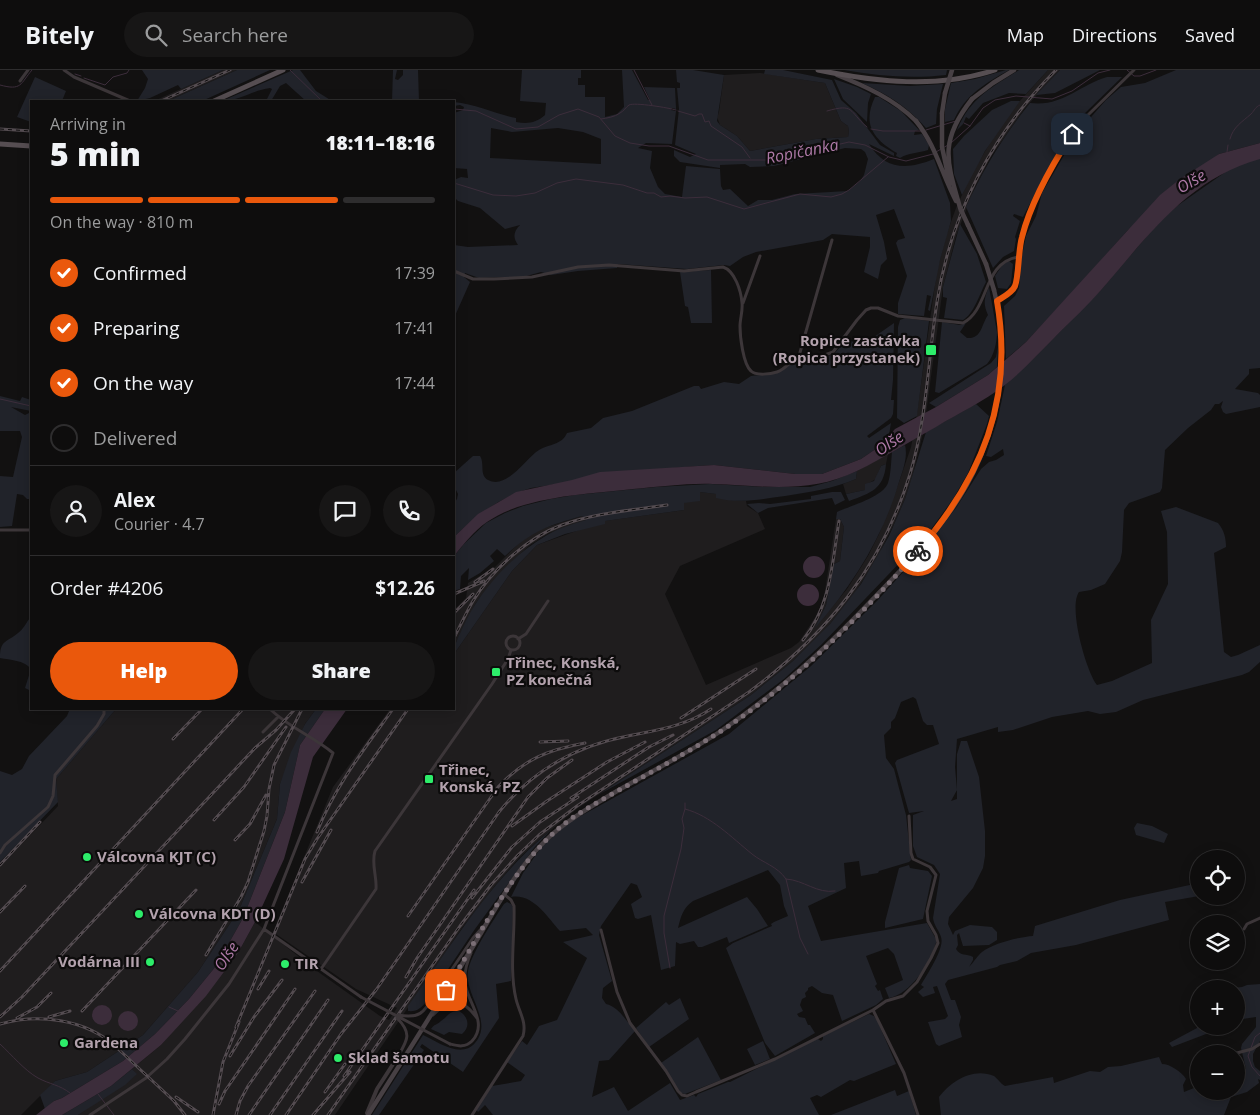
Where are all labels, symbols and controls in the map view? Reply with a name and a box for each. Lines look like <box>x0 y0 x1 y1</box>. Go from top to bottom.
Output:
search box <box>124 12 474 57</box>
text: Bitely <box>25 18 94 51</box>
icon: search <box>142 21 170 49</box>
text: Search here <box>182 22 288 48</box>
text: Map <box>1007 23 1044 47</box>
text: Directions <box>1072 23 1157 47</box>
text: Saved <box>1185 23 1235 47</box>
text: Arriving in <box>50 113 126 135</box>
pin <box>1051 113 1093 155</box>
icon: home <box>1058 120 1086 148</box>
text: 18:11–18:16 <box>325 130 435 156</box>
text: 5 min <box>50 132 141 175</box>
water label: Ropičanka <box>764 133 840 169</box>
water label: Olše <box>1172 164 1210 198</box>
text: On the way · 810 m <box>50 211 193 233</box>
icon: check <box>50 259 78 287</box>
text: Confirmed <box>93 260 187 286</box>
text: 17:39 <box>394 262 435 284</box>
icon: check <box>50 314 78 342</box>
text: Preparing <box>93 315 180 341</box>
text: 17:41 <box>394 317 435 339</box>
place label: Ropice zastávka (Ropica przystanek) <box>773 330 920 367</box>
marker: Ropice zastávka (Ropica przystanek) <box>924 343 938 357</box>
icon: check <box>50 369 78 397</box>
text: On the way <box>93 370 193 396</box>
text: 17:44 <box>394 372 435 394</box>
text: Delivered <box>93 425 177 451</box>
water label: Olše <box>870 425 908 461</box>
button: person <box>50 485 102 537</box>
button: chat <box>319 485 371 537</box>
button: phone <box>383 485 435 537</box>
text: Alex <box>114 487 155 513</box>
text: Courier · 4.7 <box>114 513 205 535</box>
courier <box>893 526 943 576</box>
icon: bike <box>904 537 932 565</box>
text: Order #4206 <box>50 575 163 601</box>
text: $12.26 <box>375 575 435 601</box>
button: Help <box>50 642 238 700</box>
button: Share <box>248 642 435 700</box>
place label: Třinec, Konská, PZ konečná <box>506 652 620 689</box>
marker: Třinec, Konská, PZ konečná <box>490 666 502 678</box>
place label: Třinec, Konská, PZ <box>439 759 521 796</box>
marker: Třinec, Konská, PZ <box>423 773 435 785</box>
place label: Válcovna KJT (C) <box>97 846 216 866</box>
map controls <box>1190 850 1245 1100</box>
button: locate <box>1190 850 1245 905</box>
marker: Válcovna KJT (C) <box>81 851 93 863</box>
place label: Válcovna KDT (D) <box>149 903 276 923</box>
marker: Válcovna KDT (D) <box>133 908 145 920</box>
button: layers <box>1190 915 1245 970</box>
water label: Olše <box>208 937 244 975</box>
place label: Vodárna III <box>58 951 140 971</box>
place label: TIR <box>295 953 319 973</box>
marker: Vodárna III <box>144 956 156 968</box>
marker: TIR <box>279 958 291 970</box>
pin <box>425 969 467 1011</box>
icon: bag <box>432 976 460 1004</box>
button: + <box>1190 980 1245 1035</box>
place label: Gardena <box>74 1032 138 1052</box>
marker: Gardena <box>58 1037 70 1049</box>
button: − <box>1190 1045 1245 1100</box>
place label: Sklad šamotu <box>348 1047 450 1067</box>
marker: Sklad šamotu <box>332 1052 344 1064</box>

